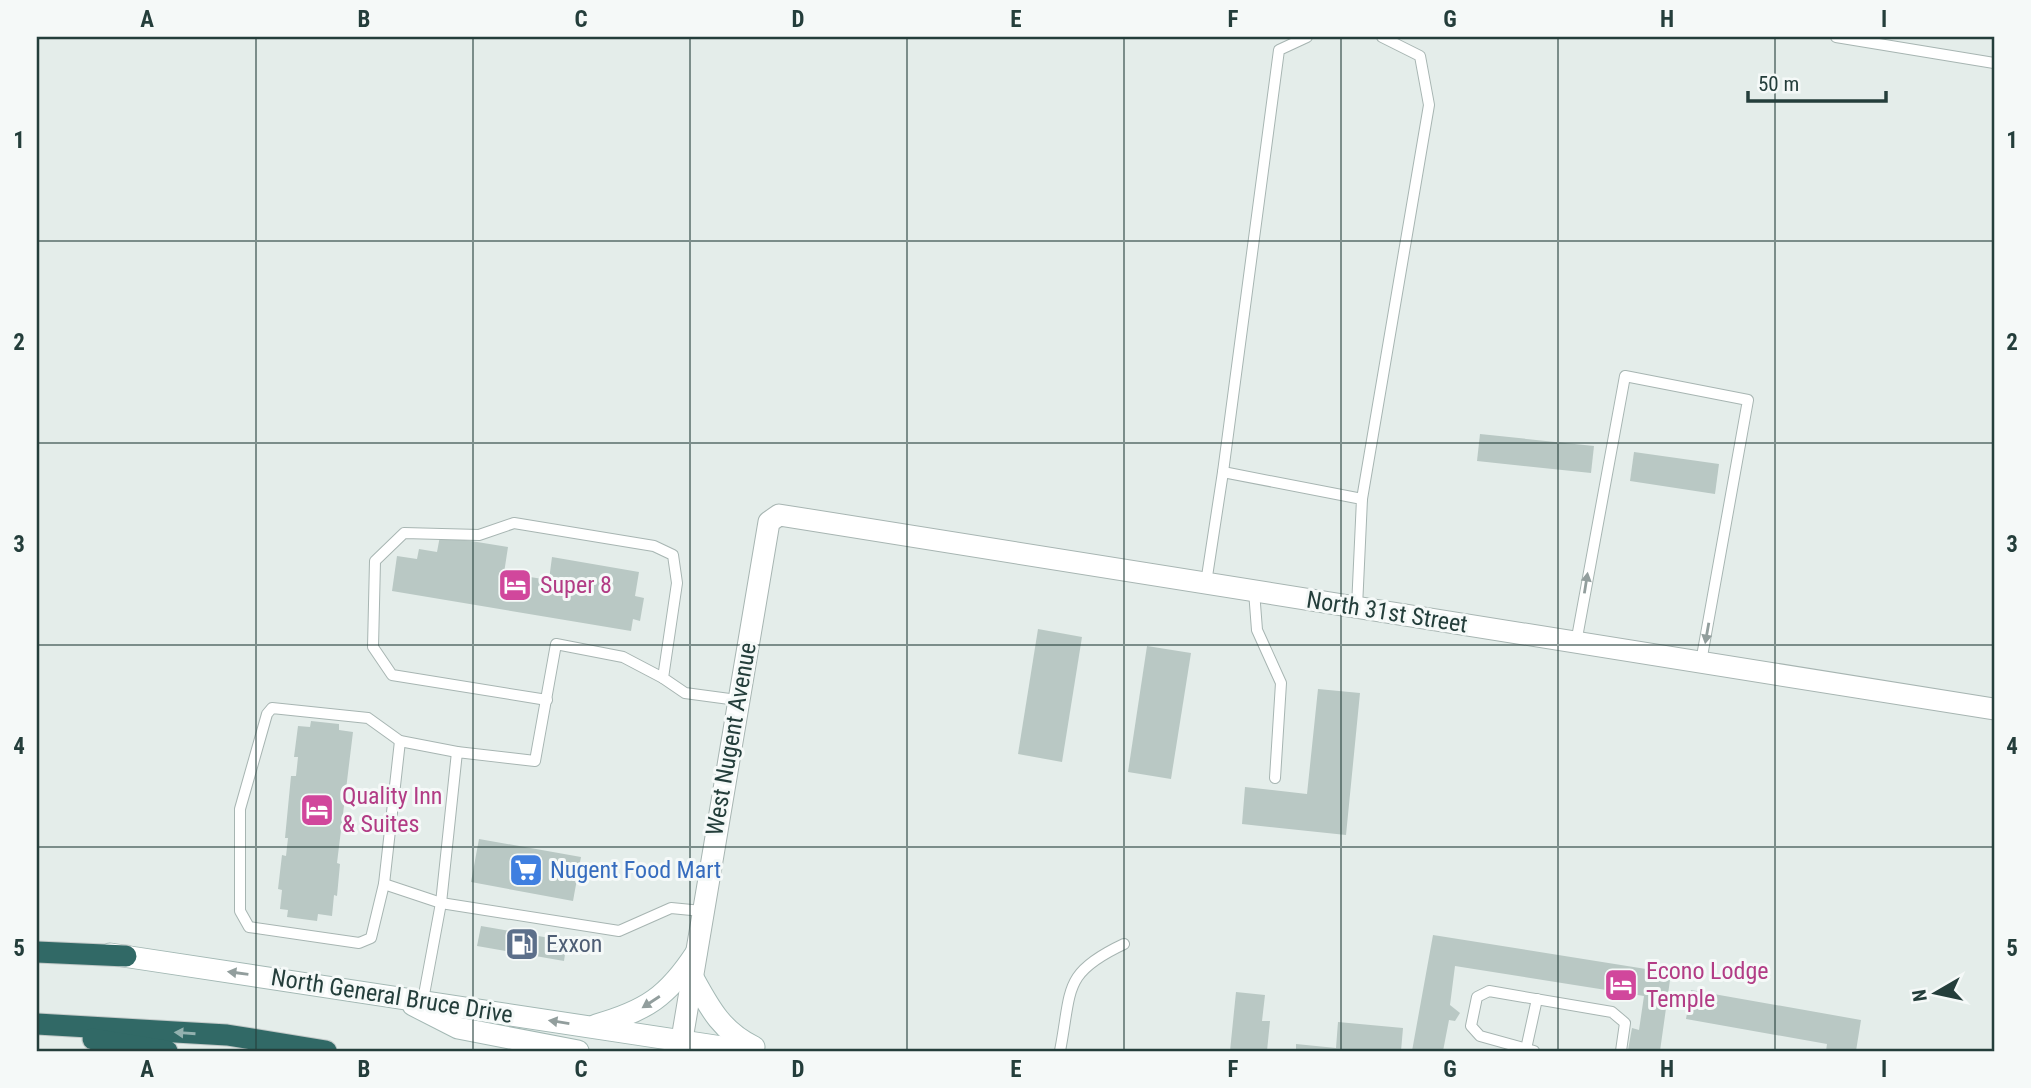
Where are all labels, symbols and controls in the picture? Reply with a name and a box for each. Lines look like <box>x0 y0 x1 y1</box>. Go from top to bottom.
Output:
text: A <box>140 6 154 33</box>
text: B <box>358 6 370 33</box>
text: C <box>574 6 588 33</box>
text: D <box>792 6 805 33</box>
text: E <box>1010 6 1022 33</box>
text: F <box>1228 6 1239 33</box>
text: G <box>1443 6 1457 33</box>
text: H <box>1660 6 1674 33</box>
text: I <box>1881 6 1887 33</box>
scale bar <box>1748 60 1886 104</box>
text: 50 m <box>1758 72 1799 96</box>
text: 1 <box>13 127 25 154</box>
text: 1 <box>2006 127 2018 154</box>
text: 2 <box>13 329 25 356</box>
text: 2 <box>2006 329 2018 356</box>
text: 3 <box>13 531 25 558</box>
text: 3 <box>2006 531 2018 558</box>
hotel icon: Super 8 <box>496 566 534 604</box>
place label: Super 8 <box>540 571 612 599</box>
one-way arrow <box>1581 571 1592 593</box>
street label: North 31st Street <box>1305 585 1469 639</box>
one-way arrow <box>1701 622 1712 644</box>
street label: West Nugent Avenue <box>700 640 762 838</box>
text: 4 <box>13 733 25 760</box>
text: 4 <box>2006 733 2018 760</box>
place label: Quality Inn & Suites <box>342 782 442 838</box>
hotel icon: Quality Inn & Suites <box>298 791 336 829</box>
supermarket icon: Nugent Food Mart <box>507 851 545 889</box>
place label: Nugent Food Mart <box>550 856 721 884</box>
fuel station icon: Exxon <box>503 925 541 963</box>
place label: Exxon <box>546 930 602 958</box>
text: 5 <box>13 935 25 962</box>
text: 5 <box>2006 935 2018 962</box>
place label: Econo Lodge Temple <box>1646 957 1768 1013</box>
north arrow <box>1902 958 1972 1028</box>
street label: North General Bruce Drive <box>269 963 515 1029</box>
hotel icon: Econo Lodge Temple <box>1602 966 1640 1004</box>
one-way arrow <box>227 967 249 978</box>
text: N <box>1907 988 1932 1003</box>
one-way arrow <box>641 996 661 1009</box>
one-way arrow <box>548 1016 570 1027</box>
one-way arrow <box>174 1027 196 1038</box>
text: A <box>140 1056 154 1083</box>
text: B <box>358 1056 370 1083</box>
text: C <box>574 1056 588 1083</box>
text: D <box>792 1056 805 1083</box>
text: E <box>1010 1056 1022 1083</box>
text: F <box>1228 1056 1239 1083</box>
text: G <box>1443 1056 1457 1083</box>
text: H <box>1660 1056 1674 1083</box>
text: I <box>1881 1056 1887 1083</box>

